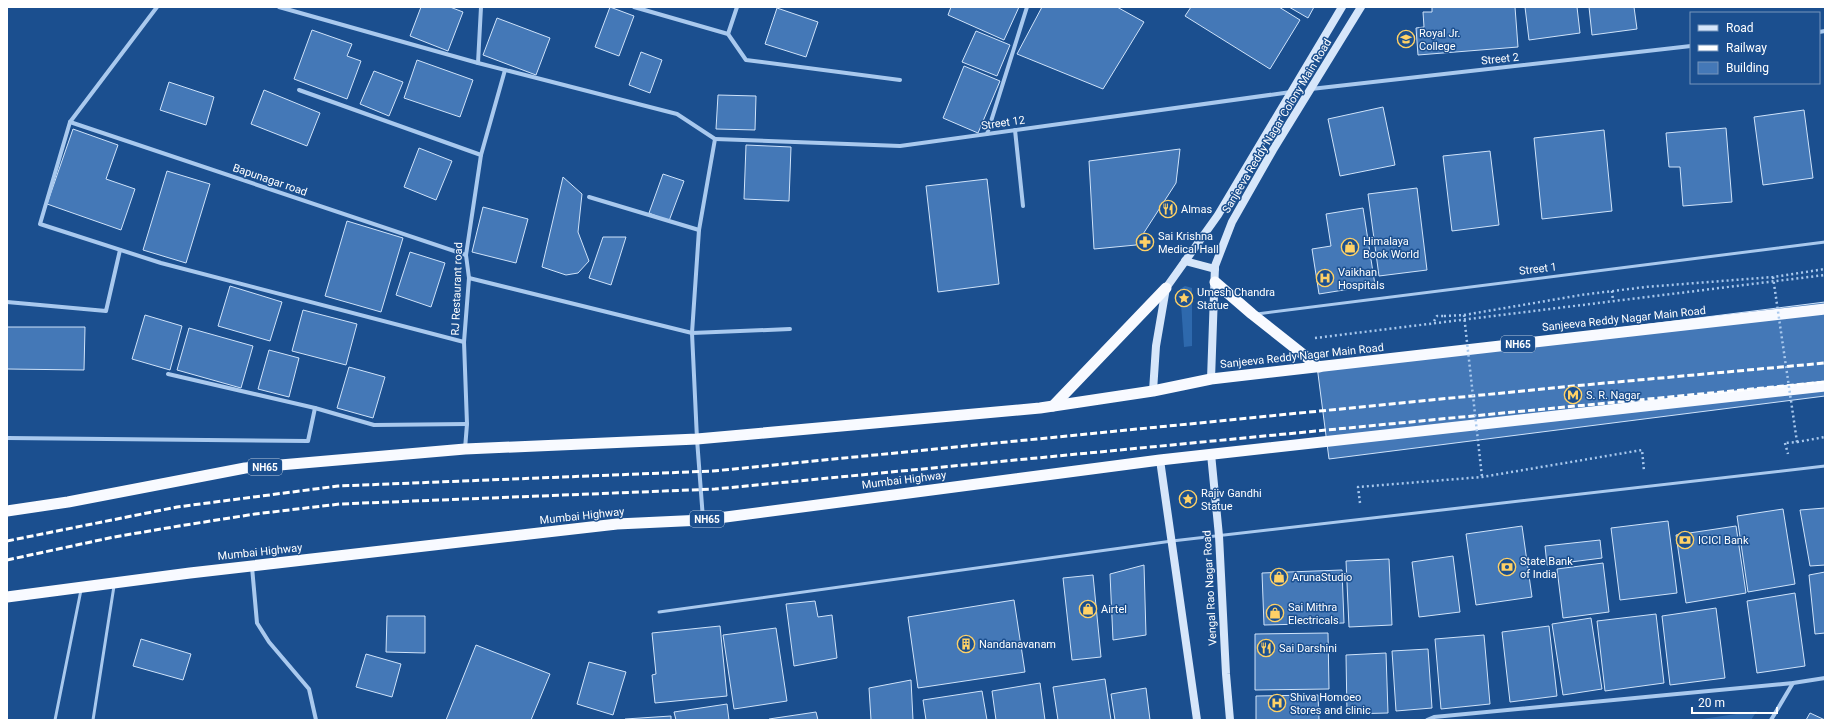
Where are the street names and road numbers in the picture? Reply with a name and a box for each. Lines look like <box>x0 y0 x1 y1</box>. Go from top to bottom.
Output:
street label: Sanjeeva Reddy Nagar Colony Main Road <box>1220 37 1334 215</box>
street label: Street 2 <box>1480 51 1520 67</box>
street label: Street 12 <box>980 113 1026 133</box>
street label: Bapunagar road <box>231 161 309 199</box>
street label: RJ Restaurant road <box>449 242 465 336</box>
street label: Street 1 <box>1518 260 1558 278</box>
street label: Sanjeeva Reddy Nagar Main Road <box>1542 304 1706 334</box>
road number: NH65 <box>1501 336 1535 352</box>
street label: Sanjeeva Reddy Nagar Main Road <box>1220 341 1384 371</box>
road number: NH65 <box>248 459 282 475</box>
street label: Mumbai Highway <box>861 468 948 492</box>
street label: Mumbai Highway <box>539 505 626 527</box>
road number: NH65 <box>690 511 724 527</box>
street label: Vengal Rao Nagar Road <box>1200 530 1220 646</box>
street label: Mumbai Highway <box>217 541 304 563</box>

